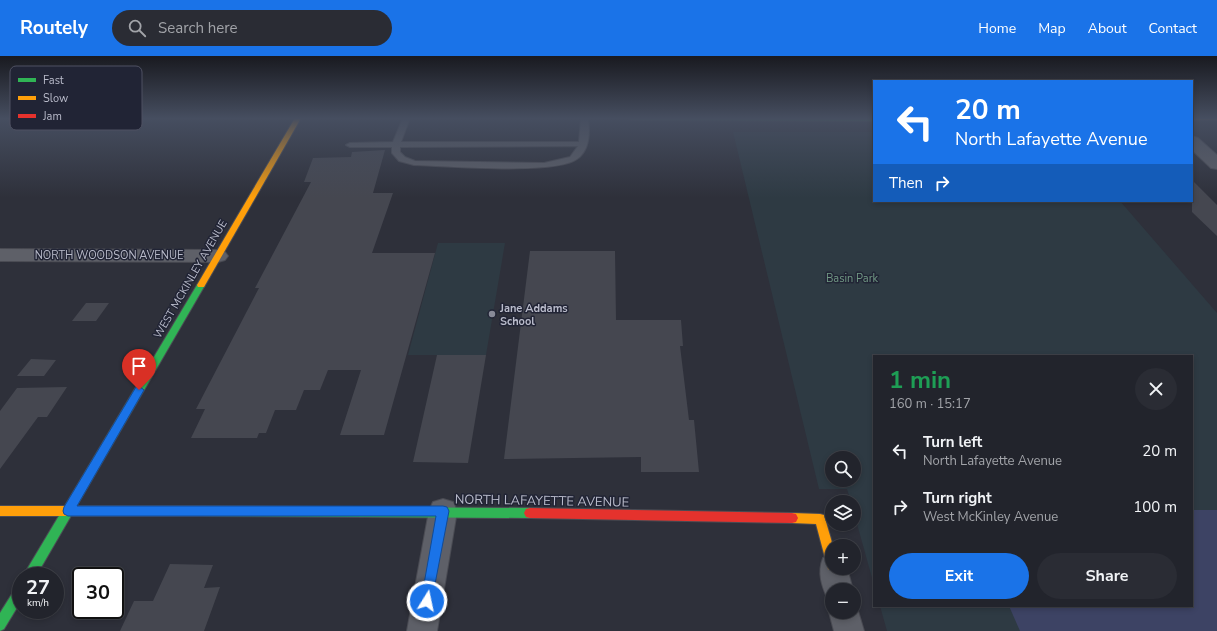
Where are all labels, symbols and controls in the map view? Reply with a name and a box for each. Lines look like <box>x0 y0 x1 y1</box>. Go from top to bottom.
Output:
search box <box>112 10 392 46</box>
text: Routely <box>20 15 88 41</box>
icon: search <box>126 17 148 39</box>
text: Search here <box>158 18 238 38</box>
text: Home <box>978 19 1016 38</box>
text: Map <box>1038 19 1066 38</box>
text: About <box>1088 19 1127 38</box>
text: Contact <box>1149 19 1197 38</box>
legend <box>10 66 142 130</box>
text: Fast <box>43 73 64 88</box>
text: Slow <box>43 91 68 106</box>
text: 20 m <box>955 91 1021 129</box>
icon: left <box>889 96 941 148</box>
text: Jam <box>42 109 62 124</box>
text: North Lafayette Avenue <box>955 127 1148 151</box>
icon: right <box>931 172 953 194</box>
text: Then <box>889 173 923 193</box>
street label: WEST MCKINLEY AVENUE <box>150 217 231 341</box>
street label: NORTH WOODSON AVENUE <box>35 248 183 263</box>
park label: Basin Park <box>826 271 879 286</box>
place label: Jane Addams School <box>499 301 568 329</box>
marker: Jane Addams School <box>487 309 497 319</box>
pin <box>122 349 156 390</box>
icon: arrive <box>128 355 150 377</box>
text: 1 min <box>889 364 951 396</box>
button: close <box>1135 368 1177 410</box>
text: 160 m · 15:17 <box>889 395 971 413</box>
text: Turn left <box>923 432 982 452</box>
icon: left <box>889 440 911 462</box>
text: 20 m <box>1142 441 1177 461</box>
map controls <box>825 451 861 619</box>
button: search <box>825 451 861 487</box>
text: North Lafayette Avenue <box>923 452 1062 470</box>
text: Turn right <box>923 488 992 508</box>
street label: NORTH LAFAYETTE AVENUE <box>455 490 629 512</box>
button: layers <box>825 495 861 531</box>
icon: right <box>889 496 911 518</box>
text: 100 m <box>1133 497 1177 517</box>
text: West McKinley Avenue <box>923 508 1058 526</box>
button: + <box>825 539 861 575</box>
button: Exit <box>889 553 1029 599</box>
button: Share <box>1037 553 1177 599</box>
speed limit sign: 30 <box>72 567 124 619</box>
text: 27 <box>26 574 50 601</box>
position arrow <box>406 580 448 622</box>
button: − <box>825 583 861 619</box>
text: km/h <box>27 596 49 610</box>

